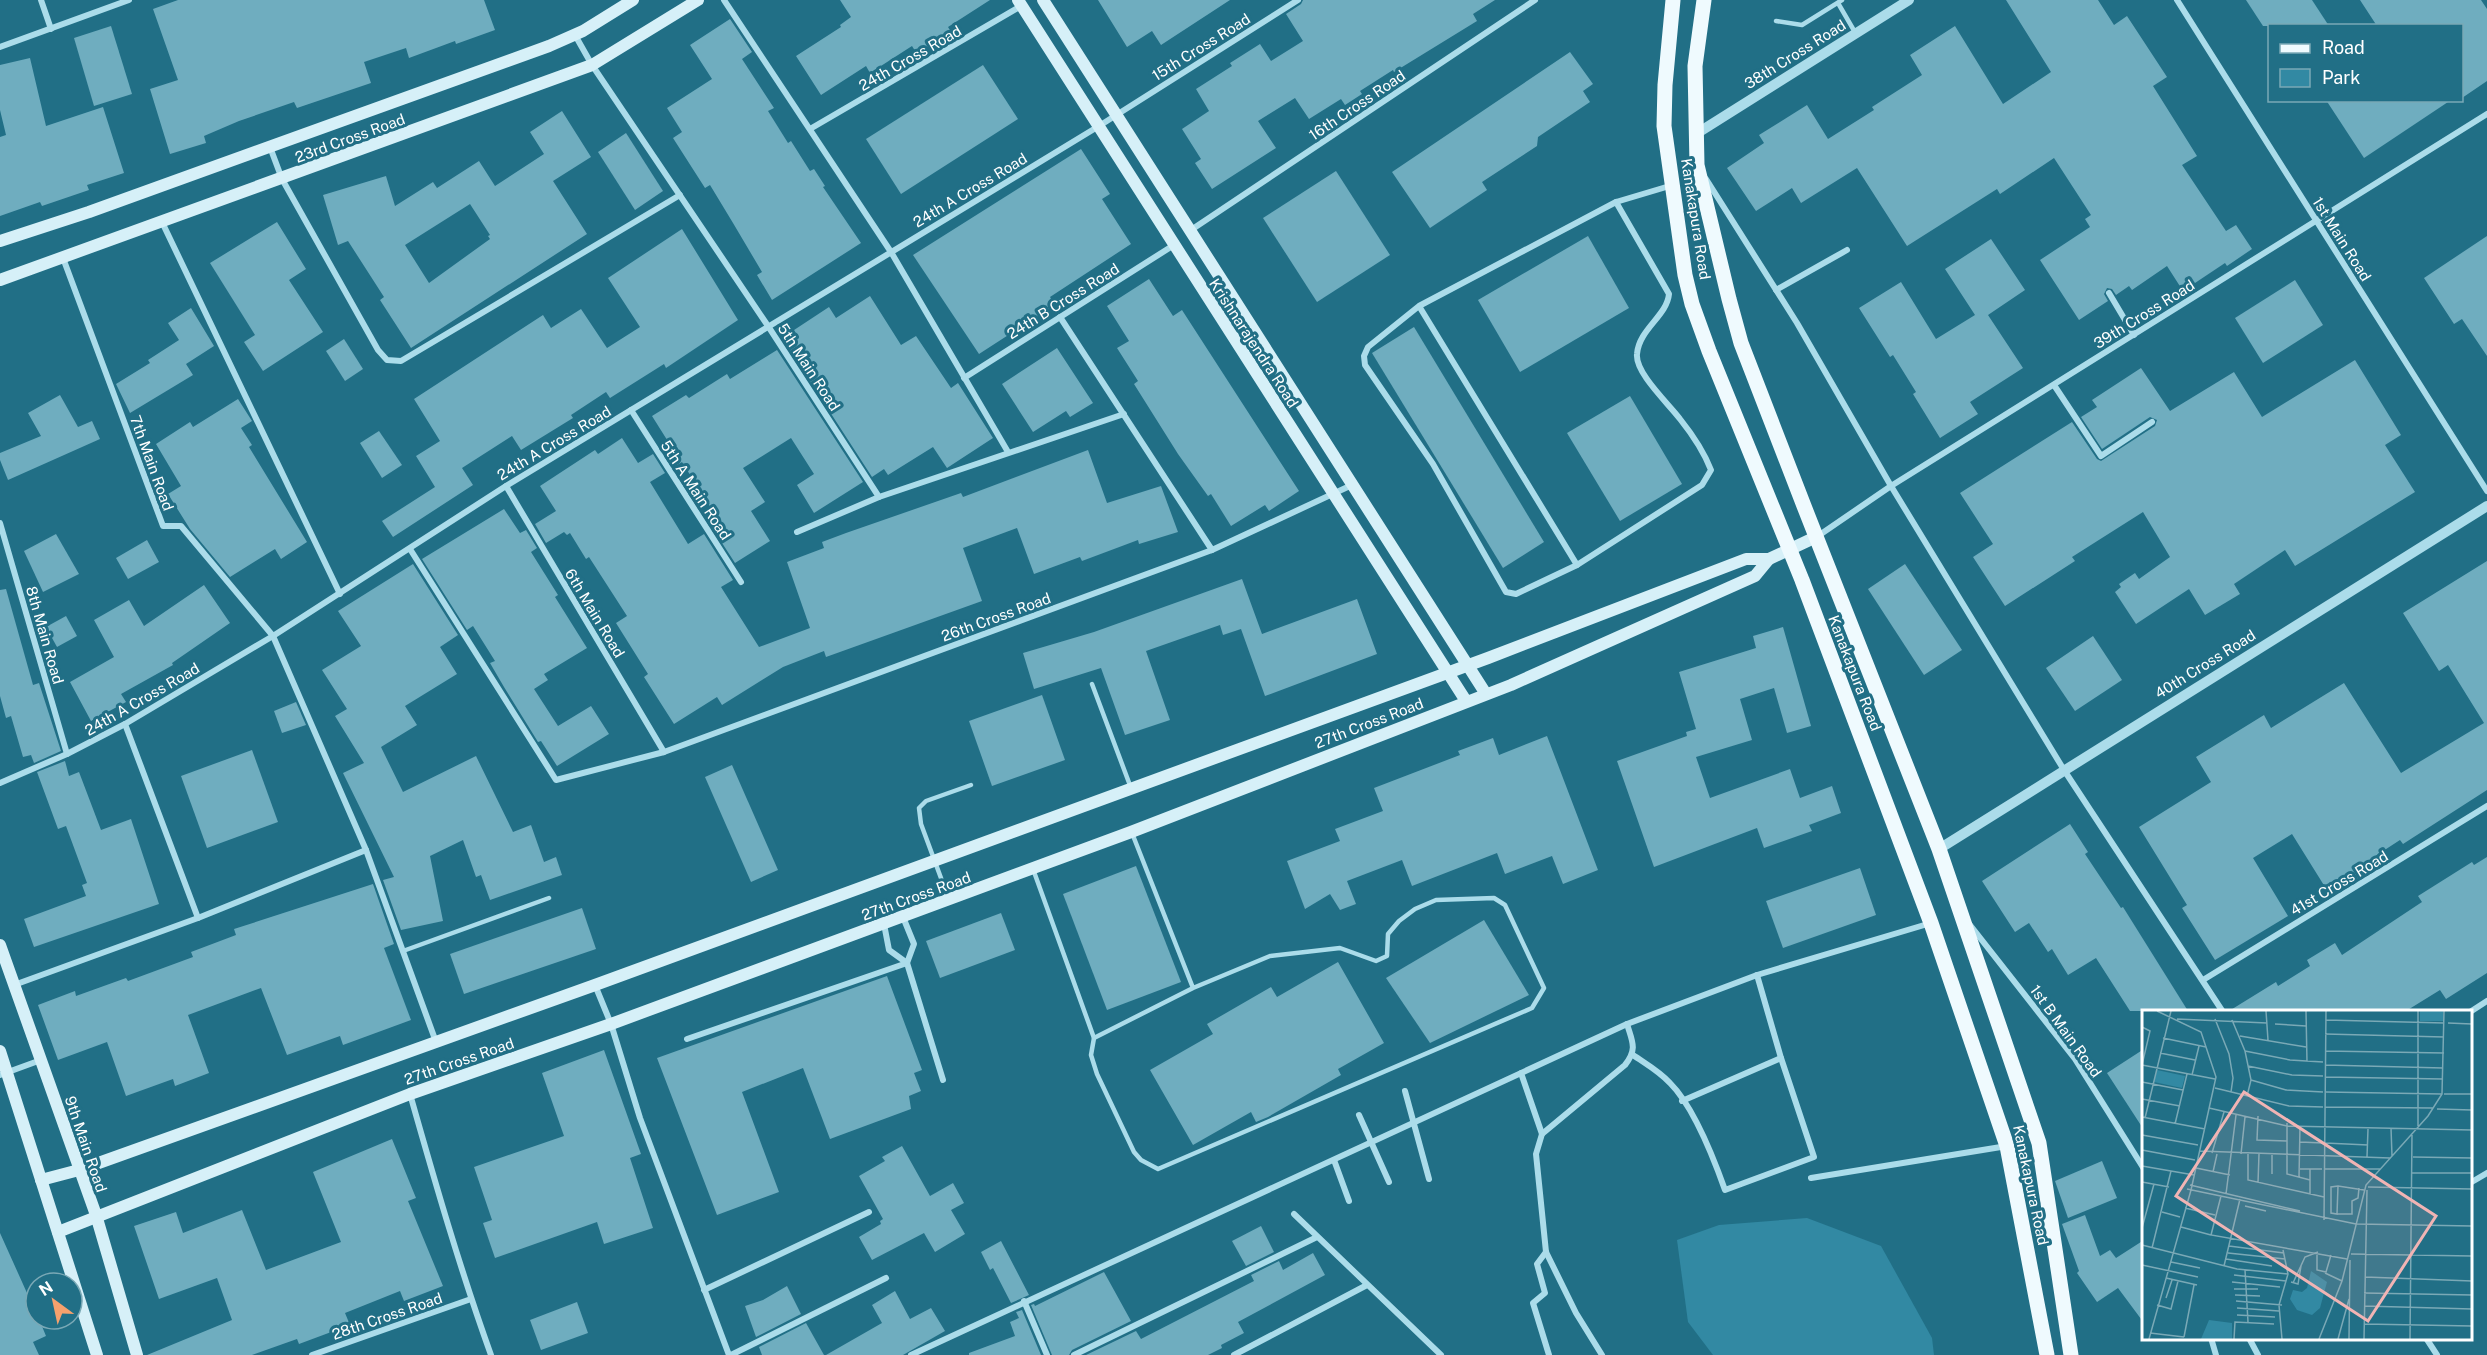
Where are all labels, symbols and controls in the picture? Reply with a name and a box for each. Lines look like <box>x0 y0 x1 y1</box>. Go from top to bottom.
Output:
street label: 15th Cross Road <box>1149 10 1253 84</box>
street label: 38th Cross Road <box>1741 16 1849 92</box>
street label: 24th Cross Road <box>856 22 964 94</box>
legend <box>2268 24 2463 102</box>
text: Road <box>2322 37 2365 58</box>
street label: 16th Cross Road <box>1306 67 1408 143</box>
text: Park <box>2322 67 2360 88</box>
street label: 23rd Cross Road <box>293 110 407 166</box>
street label: 24th A Cross Road <box>910 149 1030 231</box>
street label: Kanakapura Road <box>1678 157 1714 281</box>
street label: 1st Main Road <box>2309 194 2375 284</box>
street label: 24th B Cross Road <box>1004 260 1122 342</box>
street label: Krishnarajendra Road <box>1206 275 1302 411</box>
street label: 39th Cross Road <box>2090 276 2198 352</box>
street label: 5th Main Road <box>774 320 844 414</box>
street label: 24th A Cross Road <box>494 402 614 484</box>
street label: 7th Main Road <box>127 413 177 513</box>
street label: 5th A Main Road <box>657 437 735 543</box>
street label: 6th Main Road <box>562 565 628 661</box>
street label: 8th Main Road <box>23 584 67 686</box>
street label: 26th Cross Road <box>939 589 1053 645</box>
street label: Kanakapura Road <box>1825 613 1885 733</box>
street label: 40th Cross Road <box>2152 626 2258 702</box>
street label: 24th A Cross Road <box>82 659 202 739</box>
street label: 27th Cross Road <box>1312 694 1426 752</box>
street label: 41st Cross Road <box>2287 847 2391 919</box>
street label: 27th Cross Road <box>859 868 973 924</box>
street label: 1st B Main Road <box>2027 982 2105 1080</box>
inset map <box>2142 1010 2472 1340</box>
street label: 27th Cross Road <box>402 1034 516 1088</box>
street label: 9th Main Road <box>62 1094 110 1194</box>
street label: Kanakapura Road <box>2010 1123 2052 1247</box>
north arrow <box>24 1271 84 1331</box>
text: N <box>36 1277 57 1300</box>
street label: 28th Cross Road <box>330 1289 444 1343</box>

